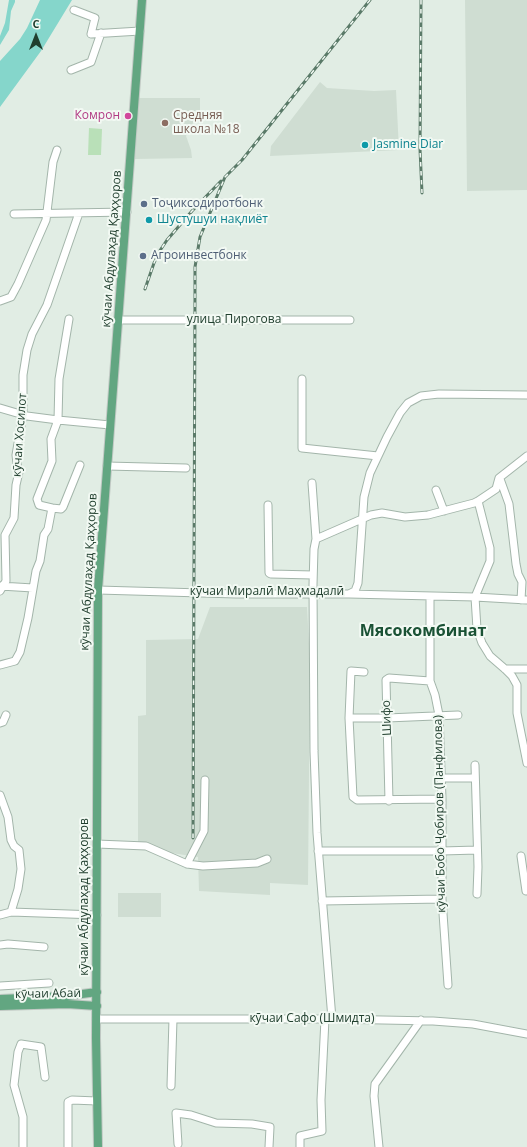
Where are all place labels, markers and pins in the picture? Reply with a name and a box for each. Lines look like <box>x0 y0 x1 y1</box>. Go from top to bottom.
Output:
place label: Комрон <box>75 109 120 123</box>
place label: Средняя школа №18 <box>173 109 240 137</box>
marker: Комрон <box>123 111 133 121</box>
marker: Средняя школа №18 <box>160 118 170 128</box>
place label: Jasmine Diar <box>373 138 443 152</box>
marker: Jasmine Diar <box>360 140 370 150</box>
place label: Тоҷиксодиротбонк <box>152 197 263 211</box>
marker: Тоҷиксодиротбонк <box>139 199 149 209</box>
place label: Шустушуи нақлиёт <box>157 213 268 227</box>
marker: Шустушуи нақлиёт <box>144 215 154 225</box>
place label: Агроинвестбонк <box>151 249 247 263</box>
marker: Агроинвестбонк <box>138 251 148 261</box>

